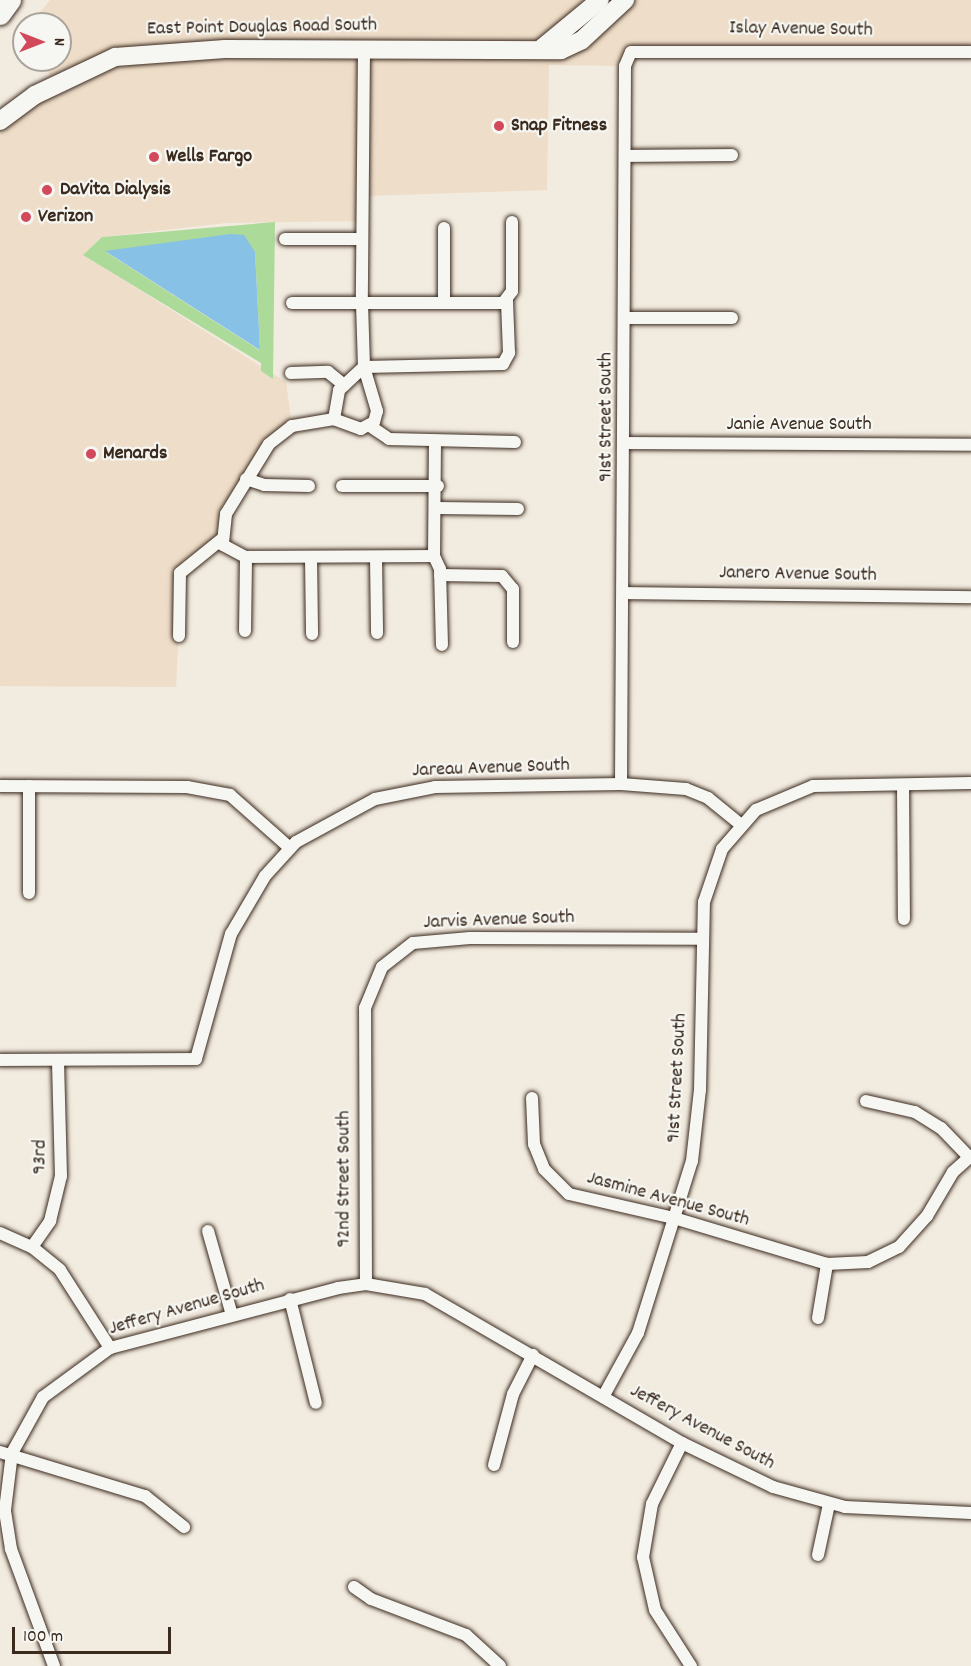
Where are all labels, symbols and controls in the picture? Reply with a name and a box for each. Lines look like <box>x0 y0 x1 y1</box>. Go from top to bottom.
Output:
north arrow <box>12 12 72 72</box>
street label: East Point Douglas Road South <box>147 14 377 42</box>
street label: Islay Avenue South <box>729 17 873 43</box>
text: N <box>47 38 70 46</box>
place label: Snap Fitness <box>511 114 607 138</box>
marker: Snap Fitness <box>492 119 506 133</box>
place label: Wells Fargo <box>166 145 252 169</box>
marker: Wells Fargo <box>147 150 161 164</box>
place label: DaVita Dialysis <box>60 178 171 202</box>
marker: DaVita Dialysis <box>38 181 56 199</box>
place label: Verizon <box>38 205 93 229</box>
marker: Verizon <box>19 210 33 224</box>
street label: 91st Street South <box>595 352 619 482</box>
street label: Janie Avenue South <box>726 413 872 437</box>
place label: Menards <box>103 442 167 466</box>
marker: Menards <box>84 447 98 461</box>
street label: Janero Avenue South <box>719 562 877 588</box>
street label: Jareau Avenue South <box>412 754 570 784</box>
street label: Jarvis Avenue South <box>423 906 575 936</box>
street label: 91st Street South <box>663 1012 693 1144</box>
street label: 92nd Street South <box>333 1110 357 1248</box>
street label: 93rd <box>29 1139 53 1175</box>
street label: Jasmine Avenue South <box>584 1167 752 1233</box>
street label: Jeffery Avenue South <box>106 1274 268 1342</box>
street label: Jeffery Avenue South <box>625 1380 779 1476</box>
scale bar <box>15 1615 174 1653</box>
text: 100 m <box>23 1625 63 1650</box>

